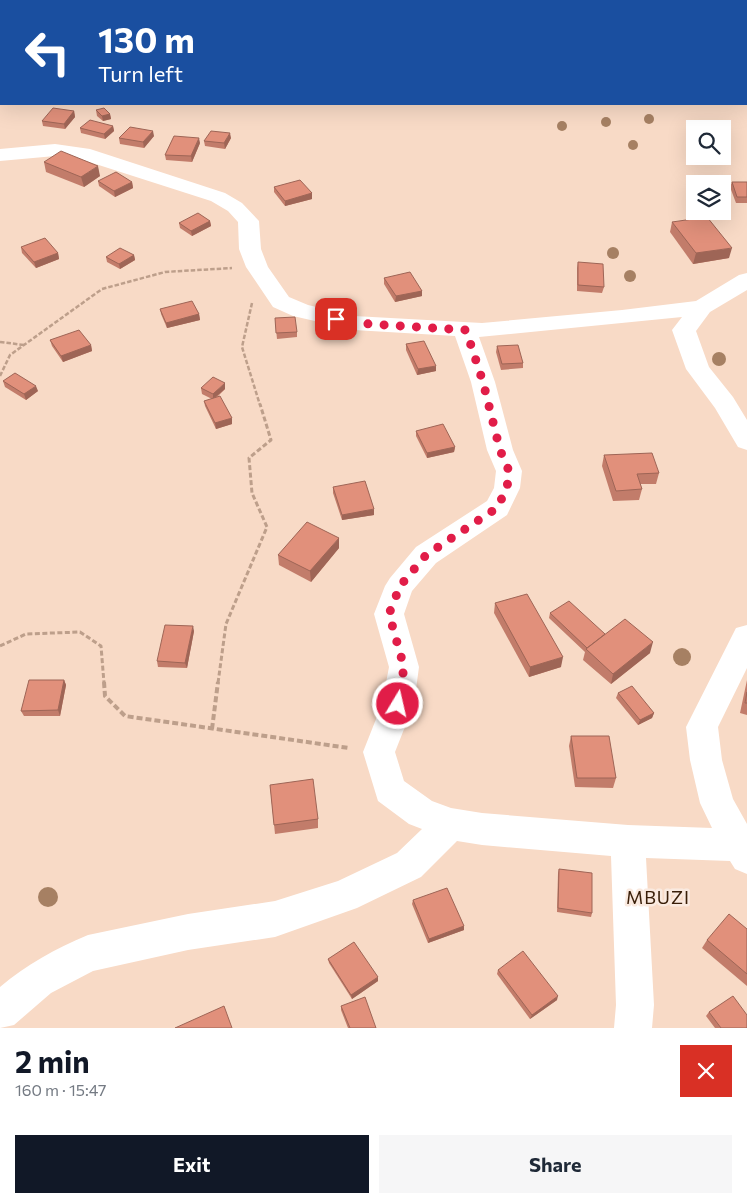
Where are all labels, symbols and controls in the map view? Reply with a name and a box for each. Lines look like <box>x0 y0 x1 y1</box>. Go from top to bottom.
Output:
text: 130 m <box>98 17 195 60</box>
icon: left <box>15 20 80 85</box>
text: Turn left <box>98 60 183 87</box>
map controls <box>686 120 731 220</box>
button: search <box>686 120 731 165</box>
button: layers <box>686 175 731 220</box>
pin <box>315 298 357 340</box>
icon: arrive <box>322 305 350 333</box>
position arrow <box>371 677 423 729</box>
district label: MBUZI <box>626 886 690 908</box>
text: 2 min <box>15 1042 90 1079</box>
button: close <box>680 1045 732 1097</box>
text: 160 m · 15:47 <box>15 1080 106 1099</box>
button: Exit <box>15 1135 369 1193</box>
button: Share <box>379 1135 732 1193</box>

